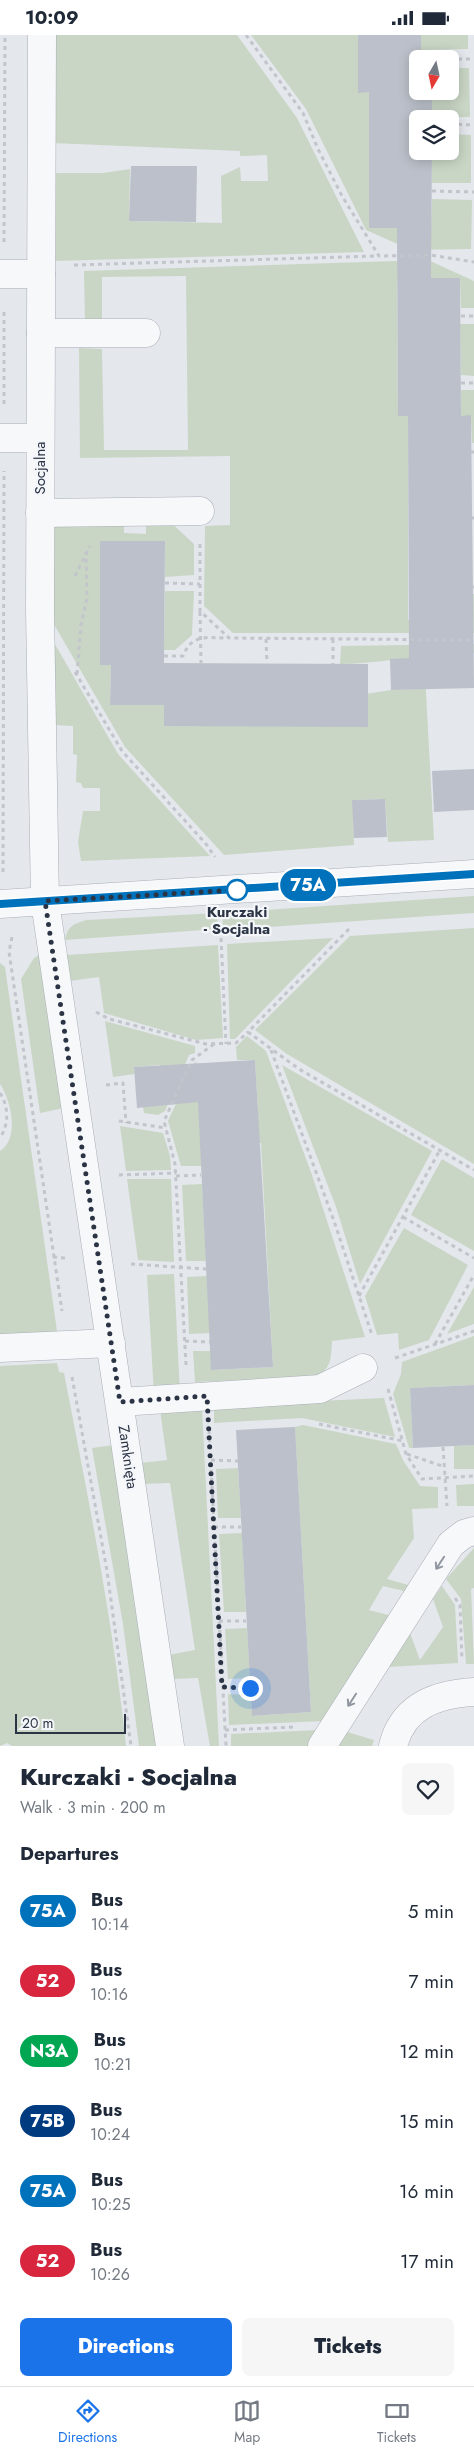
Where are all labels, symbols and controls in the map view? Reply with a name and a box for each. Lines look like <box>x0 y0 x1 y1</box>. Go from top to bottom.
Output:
text: 10:09 <box>25 4 79 31</box>
north arrow <box>409 50 459 100</box>
map controls <box>409 50 459 160</box>
button: layers <box>409 110 459 160</box>
street label: Socjalna <box>29 441 51 495</box>
line badge: 75A <box>279 869 337 901</box>
text: 75A <box>290 872 326 898</box>
marker: Kurczaki - Socjalna <box>226 879 248 901</box>
place label: Kurczaki - Socjalna <box>204 901 270 940</box>
street label: Zamknięta <box>113 1424 143 1490</box>
one-way arrow <box>435 1556 445 1570</box>
your location <box>238 1676 263 1701</box>
one-way arrow <box>347 1692 357 1706</box>
scale bar <box>15 1711 126 1734</box>
text: 20 m <box>22 1713 54 1733</box>
text: Kurczaki - Socjalna <box>20 1759 237 1794</box>
button: heart <box>402 1763 454 1815</box>
text: Walk · 3 min · 200 m <box>20 1796 166 1819</box>
text: Departures <box>20 1840 119 1867</box>
text: Bus <box>91 1886 123 1913</box>
text: 75A <box>30 1898 66 1924</box>
text: 5 min <box>408 1898 454 1925</box>
text: 10:14 <box>91 1913 129 1936</box>
text: Bus <box>90 1956 122 1983</box>
text: 52 <box>36 1968 59 1994</box>
text: 7 min <box>409 1968 454 1995</box>
text: 10:16 <box>90 1983 128 2006</box>
text: Bus <box>93 2026 126 2053</box>
text: N3A <box>30 2038 68 2064</box>
text: 12 min <box>399 2038 454 2065</box>
text: 10:21 <box>93 2053 131 2076</box>
text: Bus <box>90 2096 122 2123</box>
text: 75B <box>30 2108 65 2134</box>
text: 15 min <box>399 2108 454 2135</box>
text: 10:24 <box>90 2123 130 2146</box>
text: Bus <box>91 2166 123 2193</box>
text: 75A <box>30 2178 66 2204</box>
text: 16 min <box>399 2178 454 2205</box>
text: 10:25 <box>91 2193 130 2216</box>
text: Bus <box>90 2236 122 2263</box>
text: 52 <box>36 2248 59 2274</box>
text: 17 min <box>400 2248 454 2275</box>
text: 10:26 <box>90 2263 130 2286</box>
button: Directions <box>20 2318 232 2376</box>
button: Tickets <box>242 2318 454 2376</box>
tab: Directions <box>58 2397 117 2447</box>
tab: Map <box>233 2397 261 2447</box>
tab: Tickets <box>377 2397 416 2447</box>

